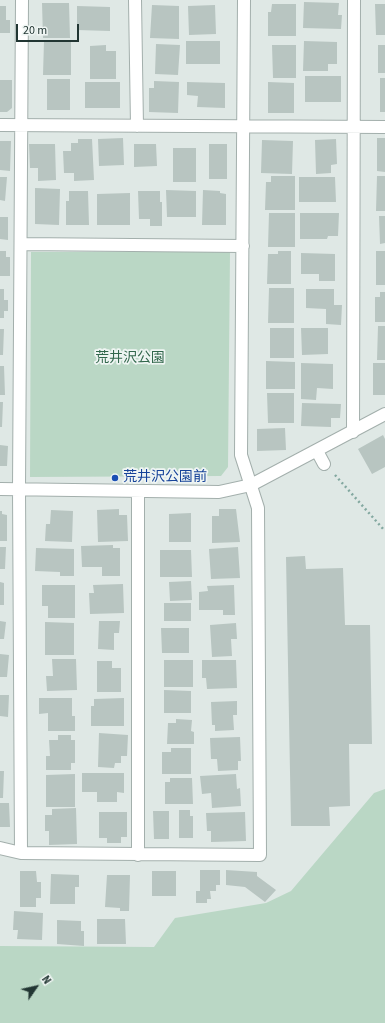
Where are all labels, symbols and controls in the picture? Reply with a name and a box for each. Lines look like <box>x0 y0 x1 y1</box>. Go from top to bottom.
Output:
scale bar <box>18 16 81 42</box>
text: 20 m <box>23 22 47 39</box>
park label: 荒井沢公園 <box>95 351 165 367</box>
place label: 荒井沢公園前 <box>123 470 207 486</box>
marker: 荒井沢公園前 <box>110 473 120 483</box>
north arrow <box>16 967 56 1007</box>
text: N <box>38 973 55 987</box>

